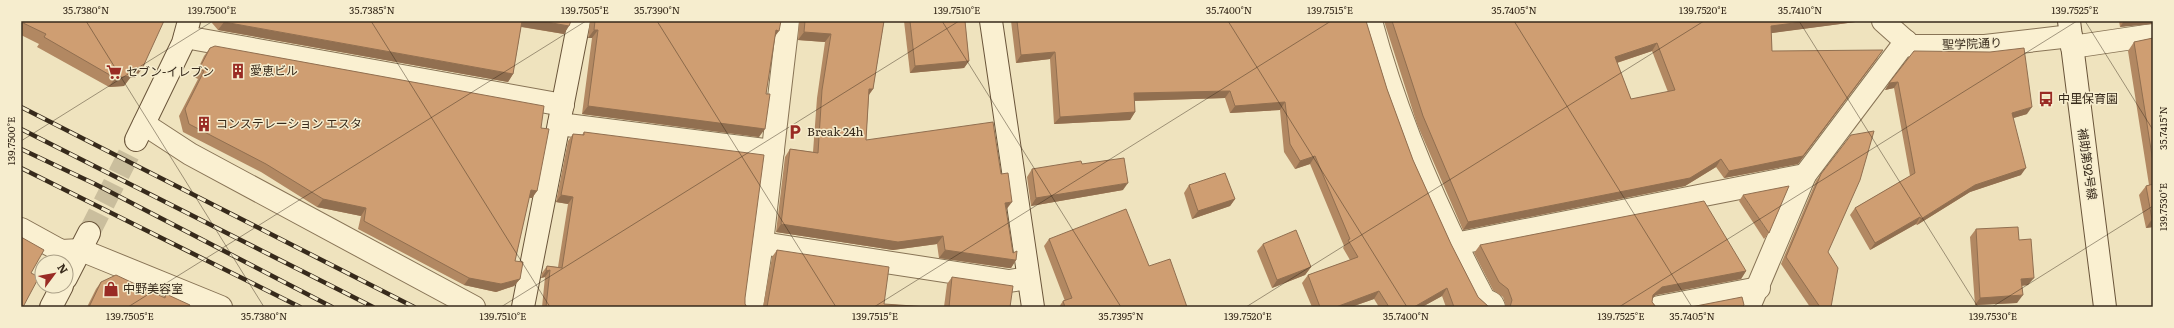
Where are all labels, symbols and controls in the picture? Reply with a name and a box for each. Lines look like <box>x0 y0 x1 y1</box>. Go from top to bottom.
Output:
text: 35.7380°N <box>63 2 109 17</box>
text: 139.7500°E <box>188 2 236 17</box>
text: 35.7385°N <box>349 2 395 17</box>
text: 139.7505°E <box>561 2 609 17</box>
text: 35.7390°N <box>634 2 680 17</box>
text: 139.7510°E <box>934 2 980 17</box>
text: 35.7400°N <box>1206 2 1252 17</box>
text: 139.7515°E <box>1307 2 1353 17</box>
text: 35.7405°N <box>1491 2 1537 17</box>
text: 139.7520°E <box>1679 2 1727 17</box>
text: 35.7410°N <box>1778 2 1822 17</box>
text: 139.7525°E <box>2051 2 2099 17</box>
street label: 聖学院通り <box>1942 33 2002 53</box>
place label: 愛恵ビル <box>250 61 298 79</box>
place label: セブン-イレブン <box>126 62 214 80</box>
building icon: 愛恵ビル <box>229 62 247 80</box>
supermarket icon: セブン-イレブン <box>105 63 123 81</box>
place label: 中里保育園 <box>2058 89 2118 107</box>
bus stop icon: 中里保育園 <box>2037 90 2055 108</box>
text: 35.7415°N <box>2155 106 2170 150</box>
place label: コンステレーション エスタ <box>216 114 362 132</box>
building icon: コンステレーション エスタ <box>195 115 213 133</box>
text: 139.7500°E <box>3 117 18 165</box>
place label: Break 24h <box>807 122 864 140</box>
parking icon: Break 24h <box>786 123 804 141</box>
street label: 補助第92号線 <box>2074 127 2102 201</box>
text: 139.7530°E <box>2155 183 2170 231</box>
north arrow <box>34 254 74 294</box>
text: N <box>54 260 73 276</box>
place label: 中野美容室 <box>123 279 183 297</box>
shop icon: 中野美容室 <box>102 280 120 298</box>
text: 139.7505°E <box>106 308 154 323</box>
text: 35.7380°N <box>241 308 287 323</box>
text: 139.7510°E <box>480 308 526 323</box>
text: 139.7515°E <box>852 308 898 323</box>
text: 35.7395°N <box>1098 308 1144 323</box>
text: 139.7520°E <box>1224 308 1272 323</box>
text: 35.7400°N <box>1383 308 1429 323</box>
text: 139.7525°E <box>1597 308 1645 323</box>
text: 35.7405°N <box>1669 308 1715 323</box>
text: 139.7530°E <box>1969 308 2017 323</box>

